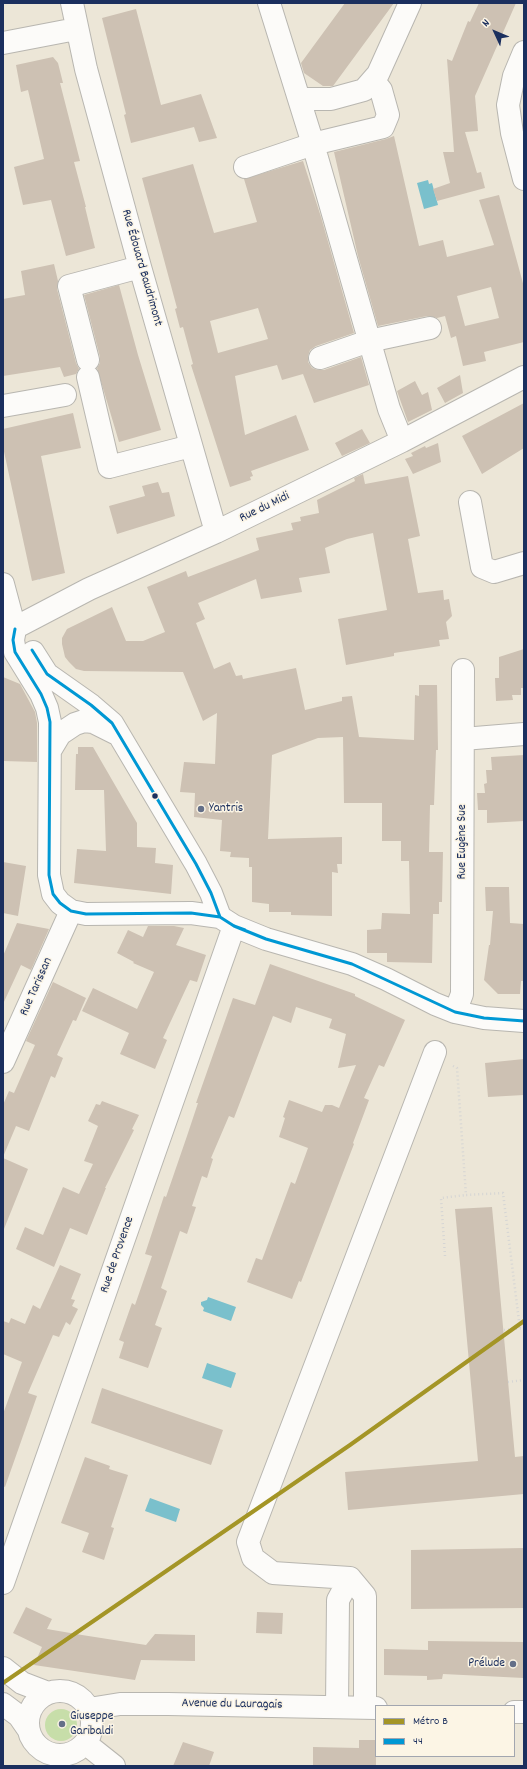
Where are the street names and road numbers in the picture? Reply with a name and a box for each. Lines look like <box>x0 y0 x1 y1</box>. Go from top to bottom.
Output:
street label: Rue Édouard Baudrimont <box>117 208 165 328</box>
street label: Rue du Midi <box>237 489 293 527</box>
street label: Rue Eugène Sue <box>455 804 471 880</box>
street label: Rue Tarissan <box>17 955 57 1019</box>
street label: Rue de Provence <box>98 1215 138 1295</box>
street label: Avenue du Lauragais <box>181 1696 283 1714</box>

